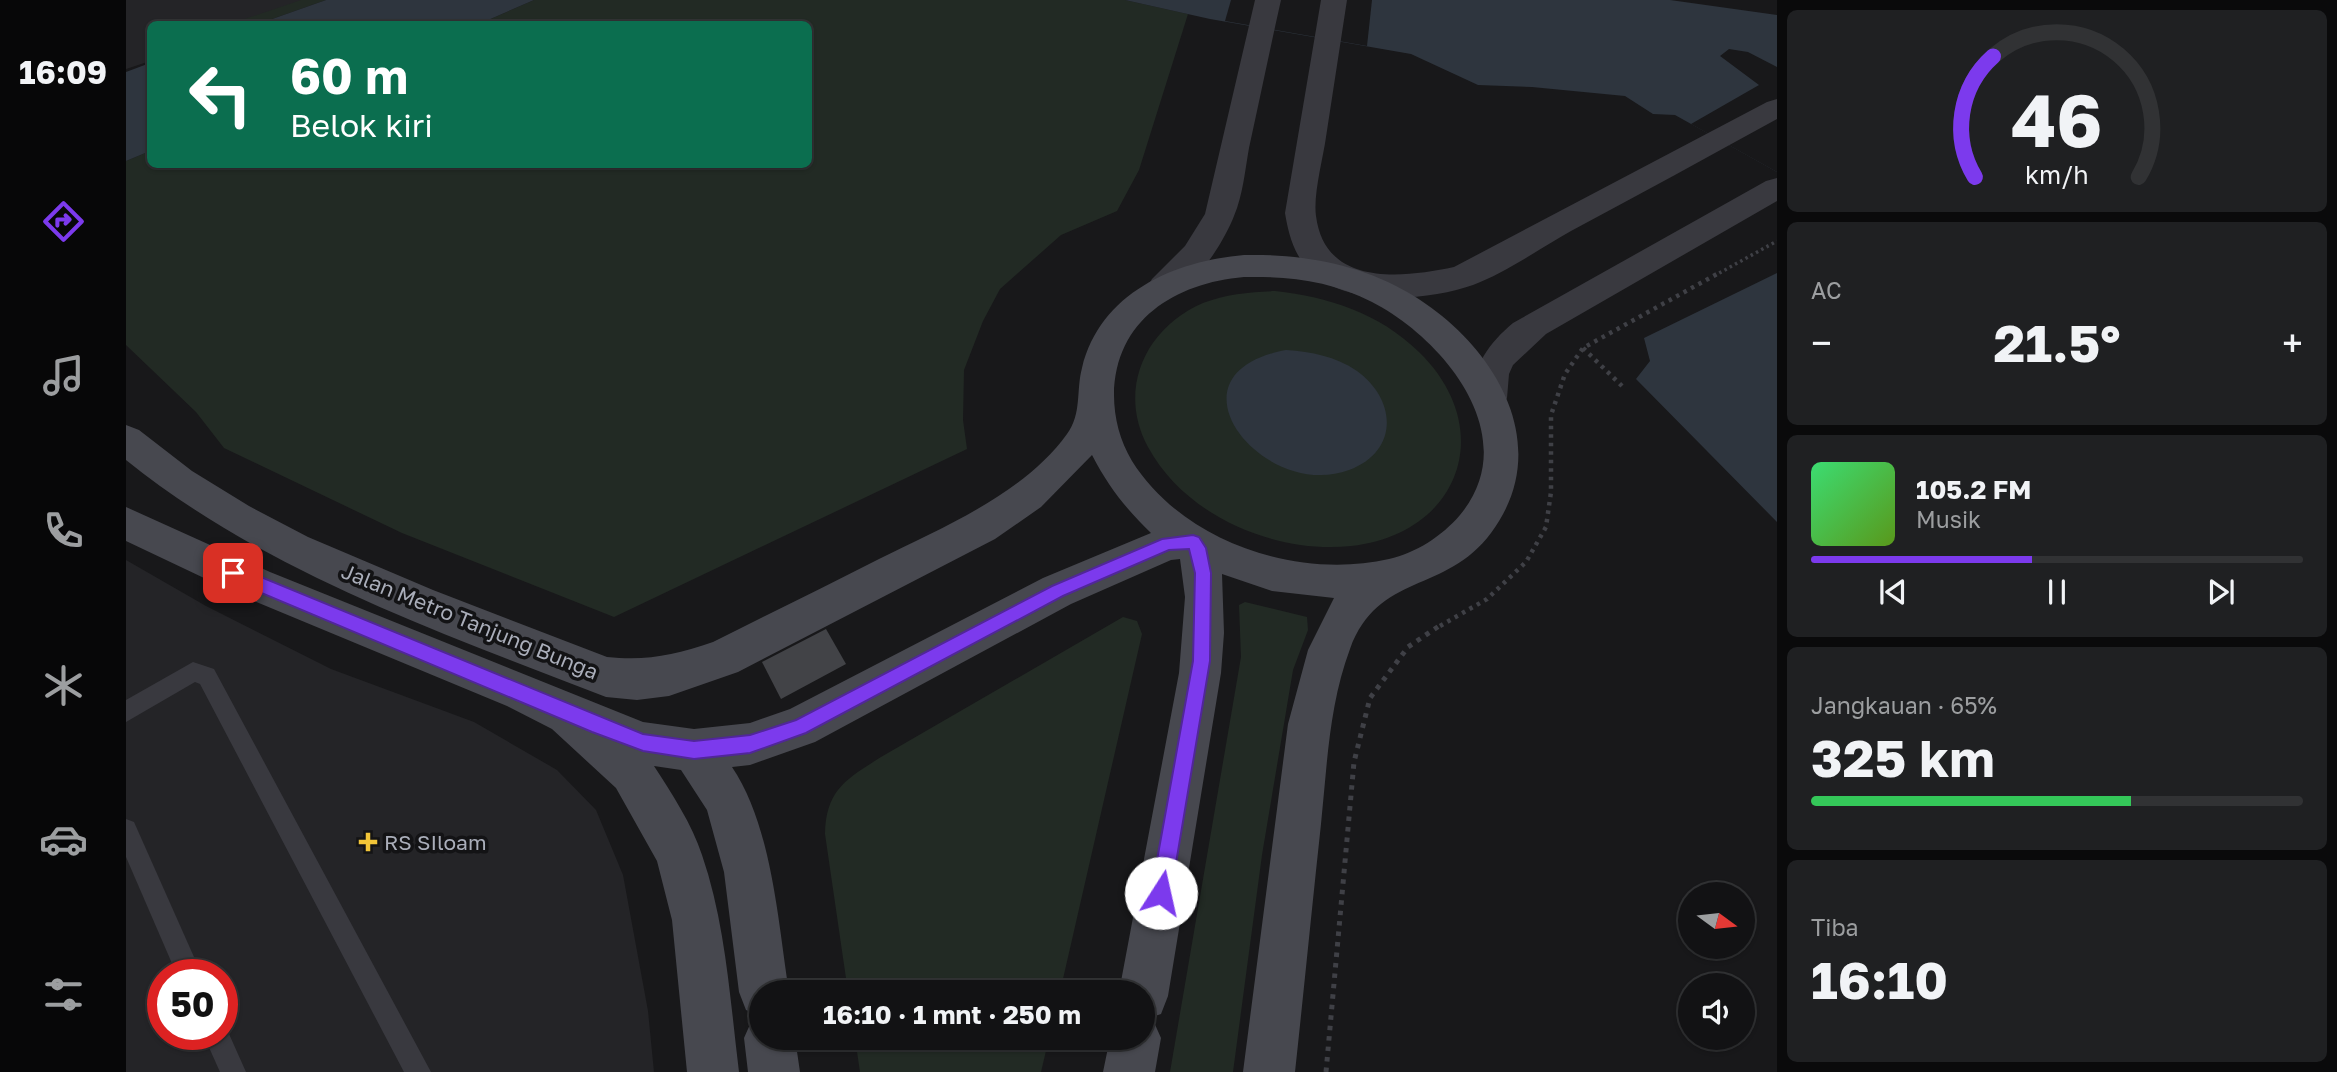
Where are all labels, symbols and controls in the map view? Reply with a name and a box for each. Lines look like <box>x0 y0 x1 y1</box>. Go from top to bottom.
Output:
text: 60 m <box>290 46 408 105</box>
icon: left <box>175 49 266 140</box>
text: 16:09 <box>19 53 107 91</box>
text: 46 <box>2011 77 2103 164</box>
text: Belok kiri <box>290 106 433 144</box>
text: km/h <box>2025 159 2089 190</box>
icon: directions <box>39 197 88 246</box>
text: AC <box>1811 276 1842 304</box>
text: 21.5° <box>1993 311 2121 373</box>
text: − <box>1811 320 1832 365</box>
text: + <box>2282 320 2303 365</box>
icon: music <box>39 351 88 400</box>
text: 105.2 FM <box>1916 474 2031 505</box>
text: Musik <box>1916 505 1981 533</box>
icon: phone <box>39 506 88 555</box>
pin <box>203 543 263 603</box>
icon: arrive <box>214 554 252 592</box>
street label: Jalan Metro Tanjung Bunga <box>338 558 602 684</box>
icon: previous <box>1874 573 1912 611</box>
icon: pause <box>2038 573 2076 611</box>
icon: next <box>2202 573 2240 611</box>
icon: climate <box>39 661 88 710</box>
text: Jangkauan · 65% <box>1811 691 1997 719</box>
text: 325 km <box>1811 726 1995 788</box>
icon: car <box>39 815 88 864</box>
place label: RS SIloam <box>384 829 487 855</box>
marker: RS SIloam <box>358 832 378 852</box>
position arrow <box>1124 856 1198 930</box>
north arrow <box>1678 882 1755 959</box>
map controls <box>1678 882 1755 1050</box>
text: Tiba <box>1811 913 1859 941</box>
text: 16:10 <box>1811 948 1948 1010</box>
speed limit sign: 50 <box>147 959 238 1050</box>
icon: filters <box>39 970 88 1019</box>
button: sound <box>1678 973 1755 1050</box>
text: 16:10 · 1 mnt · 250 m <box>823 999 1081 1030</box>

